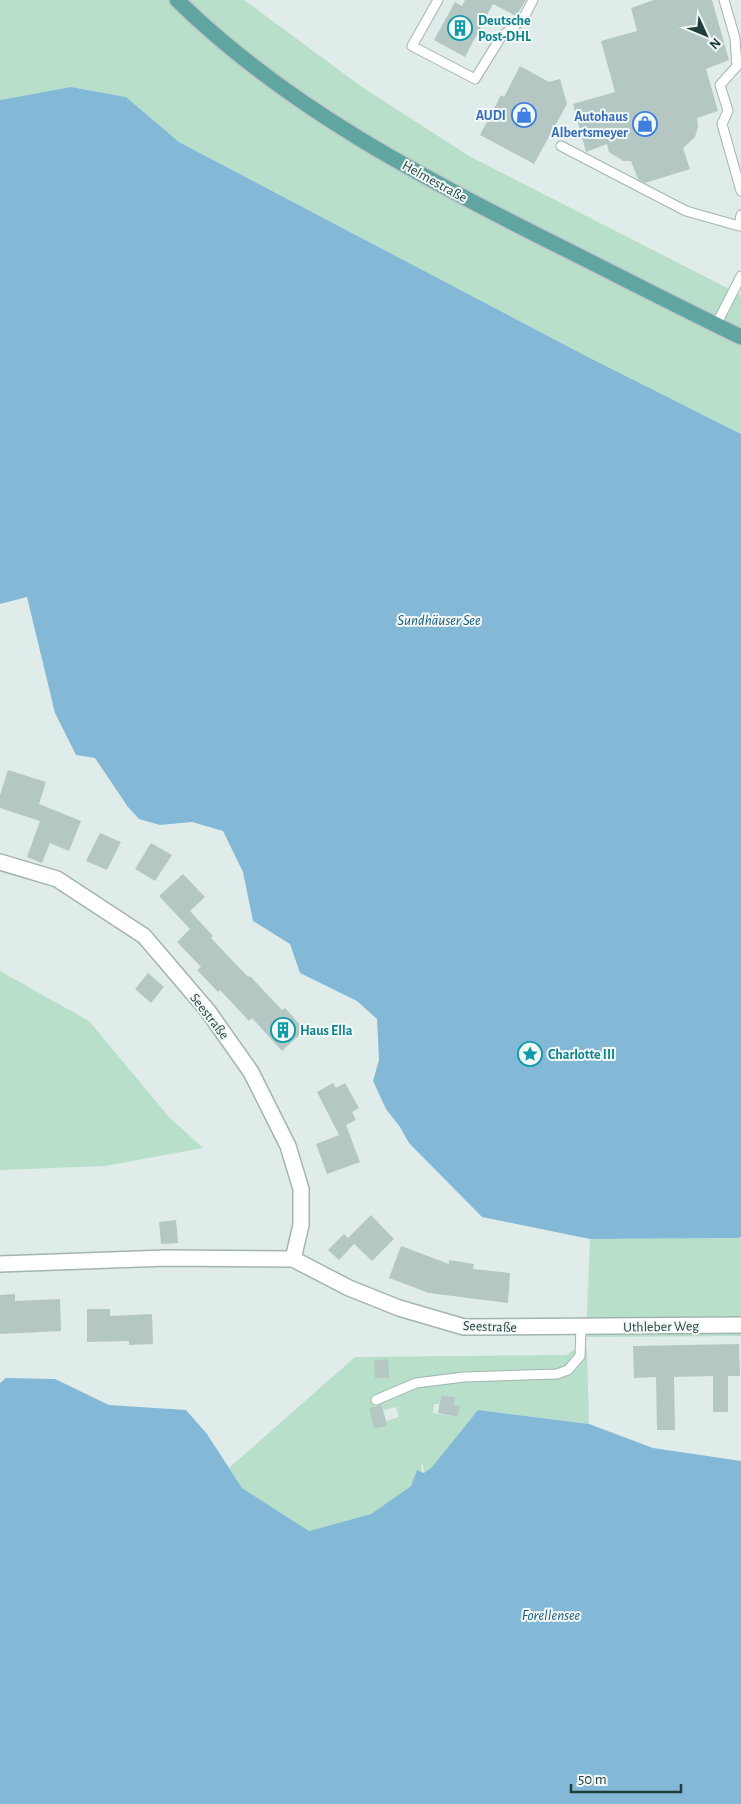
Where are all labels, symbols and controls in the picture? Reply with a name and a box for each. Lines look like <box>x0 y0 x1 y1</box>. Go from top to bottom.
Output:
north arrow <box>681 10 731 60</box>
place label: Deutsche Post-DHL <box>478 14 532 44</box>
building icon: Deutsche Post-DHL <box>447 15 473 41</box>
text: N <box>706 35 723 52</box>
shop icon: AUDI <box>511 102 537 128</box>
place label: AUDI <box>476 109 506 123</box>
place label: Autohaus Albertsmeyer <box>551 110 628 140</box>
shop icon: Autohaus Albertsmeyer <box>632 111 658 137</box>
street label: Helmestraße <box>400 158 469 205</box>
water label: Sundhäuser See <box>397 613 481 628</box>
street label: Seestraße <box>187 991 231 1042</box>
building icon: Haus Ella <box>270 1017 296 1043</box>
place label: Haus Ella <box>300 1024 353 1038</box>
place icon: Charlotte III <box>517 1041 543 1067</box>
place label: Charlotte III <box>548 1048 615 1062</box>
street label: Seestraße <box>463 1319 517 1335</box>
street label: Uthleber Weg <box>623 1319 699 1335</box>
water label: Forellensee <box>522 1608 581 1623</box>
scale bar <box>571 1762 681 1794</box>
text: 50 m <box>578 1772 607 1787</box>

